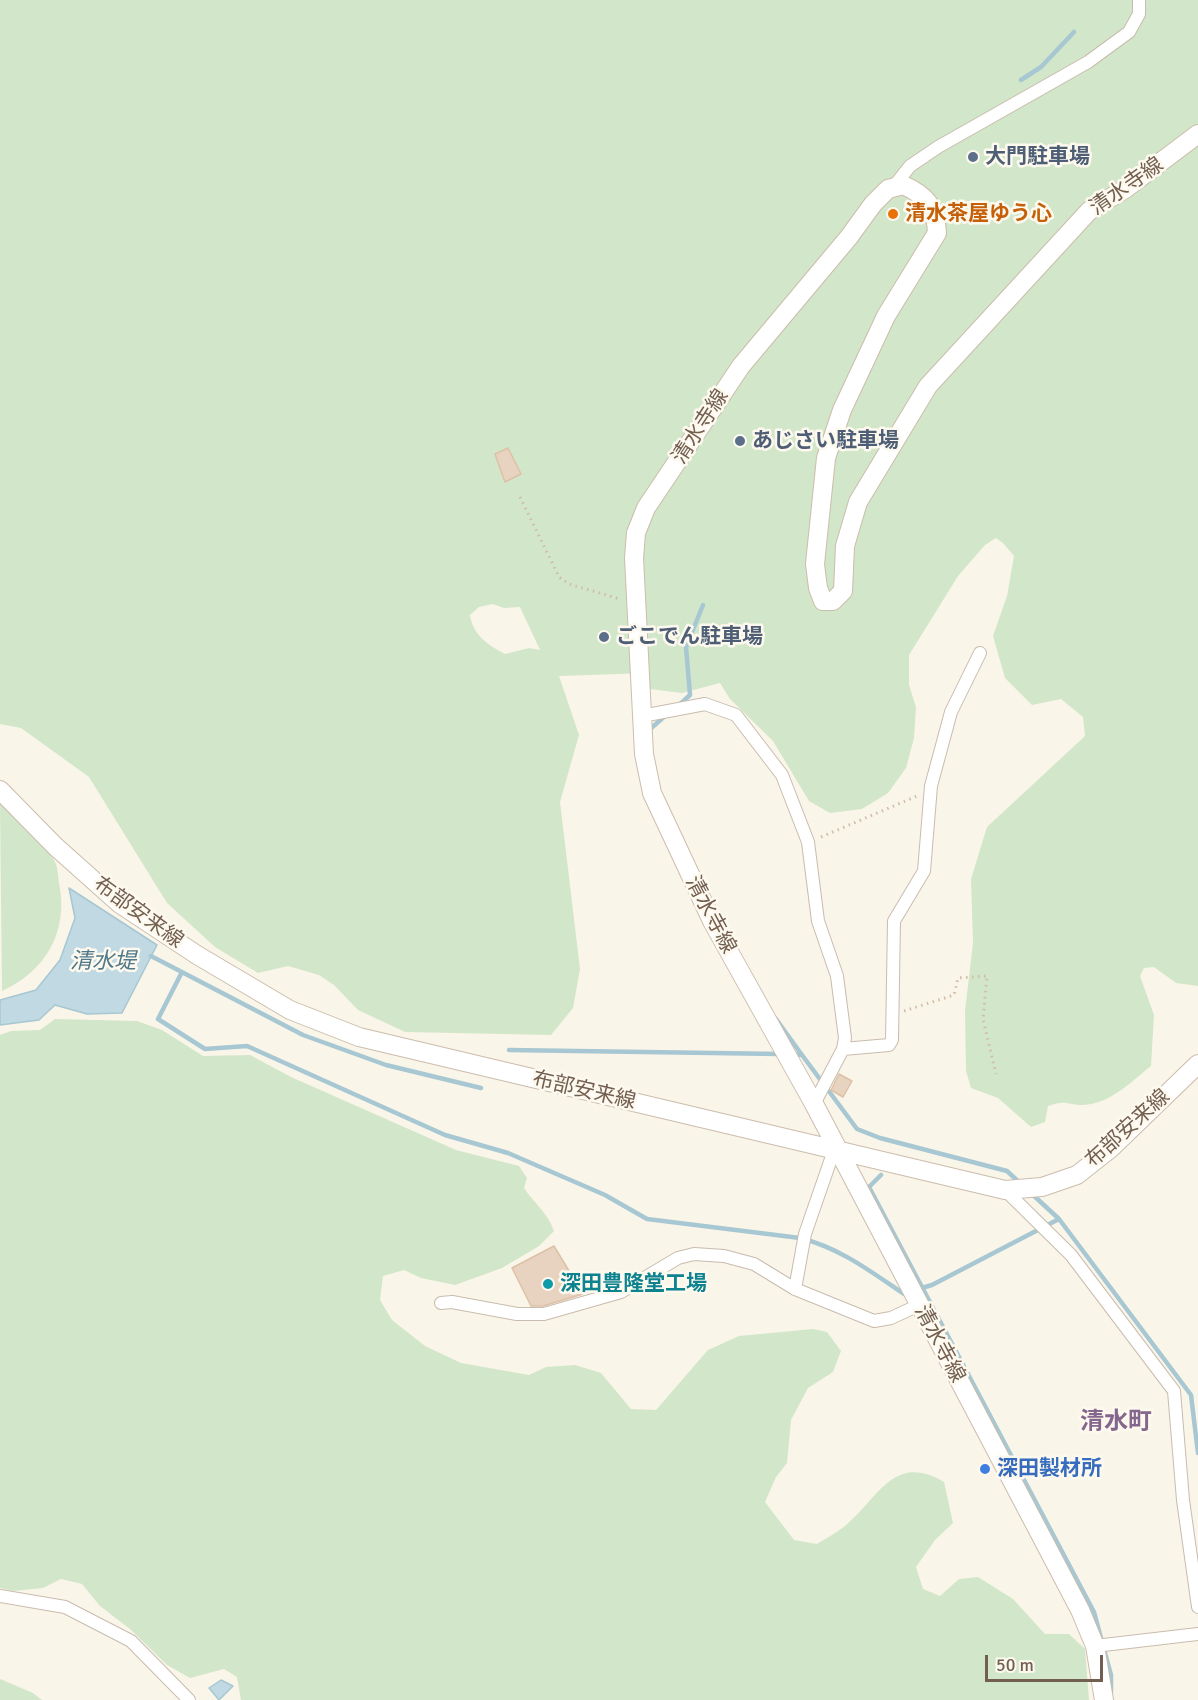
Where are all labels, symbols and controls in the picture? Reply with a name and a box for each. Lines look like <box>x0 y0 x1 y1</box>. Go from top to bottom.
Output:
place label: 大門駐車場 <box>985 144 1090 170</box>
marker: 大門駐車場 <box>966 150 980 164</box>
street label: 清水寺線 <box>1085 153 1169 221</box>
place label: 清水茶屋ゆう心 <box>905 201 1052 227</box>
marker: 清水茶屋ゆう心 <box>886 207 900 221</box>
street label: 清水寺線 <box>668 385 734 469</box>
place label: あじさい駐車場 <box>752 428 899 454</box>
marker: あじさい駐車場 <box>733 434 747 448</box>
place label: ごこでん駐車場 <box>616 624 763 650</box>
marker: ごこでん駐車場 <box>597 630 611 644</box>
street label: 布部安来線 <box>88 872 188 954</box>
street label: 清水寺線 <box>679 872 741 958</box>
water label: 清水堤 <box>70 949 136 975</box>
street label: 布部安来線 <box>530 1067 638 1115</box>
street label: 布部安来線 <box>1081 1085 1175 1173</box>
place label: 深田豊隆堂工場 <box>560 1271 707 1297</box>
marker: 深田豊隆堂工場 <box>541 1277 555 1291</box>
street label: 清水寺線 <box>908 1301 970 1387</box>
district label: 清水町 <box>1080 1409 1152 1437</box>
place label: 深田製材所 <box>997 1456 1102 1482</box>
marker: 深田製材所 <box>978 1462 992 1476</box>
scale bar <box>988 1643 1106 1681</box>
text: 50 m <box>996 1654 1034 1676</box>

